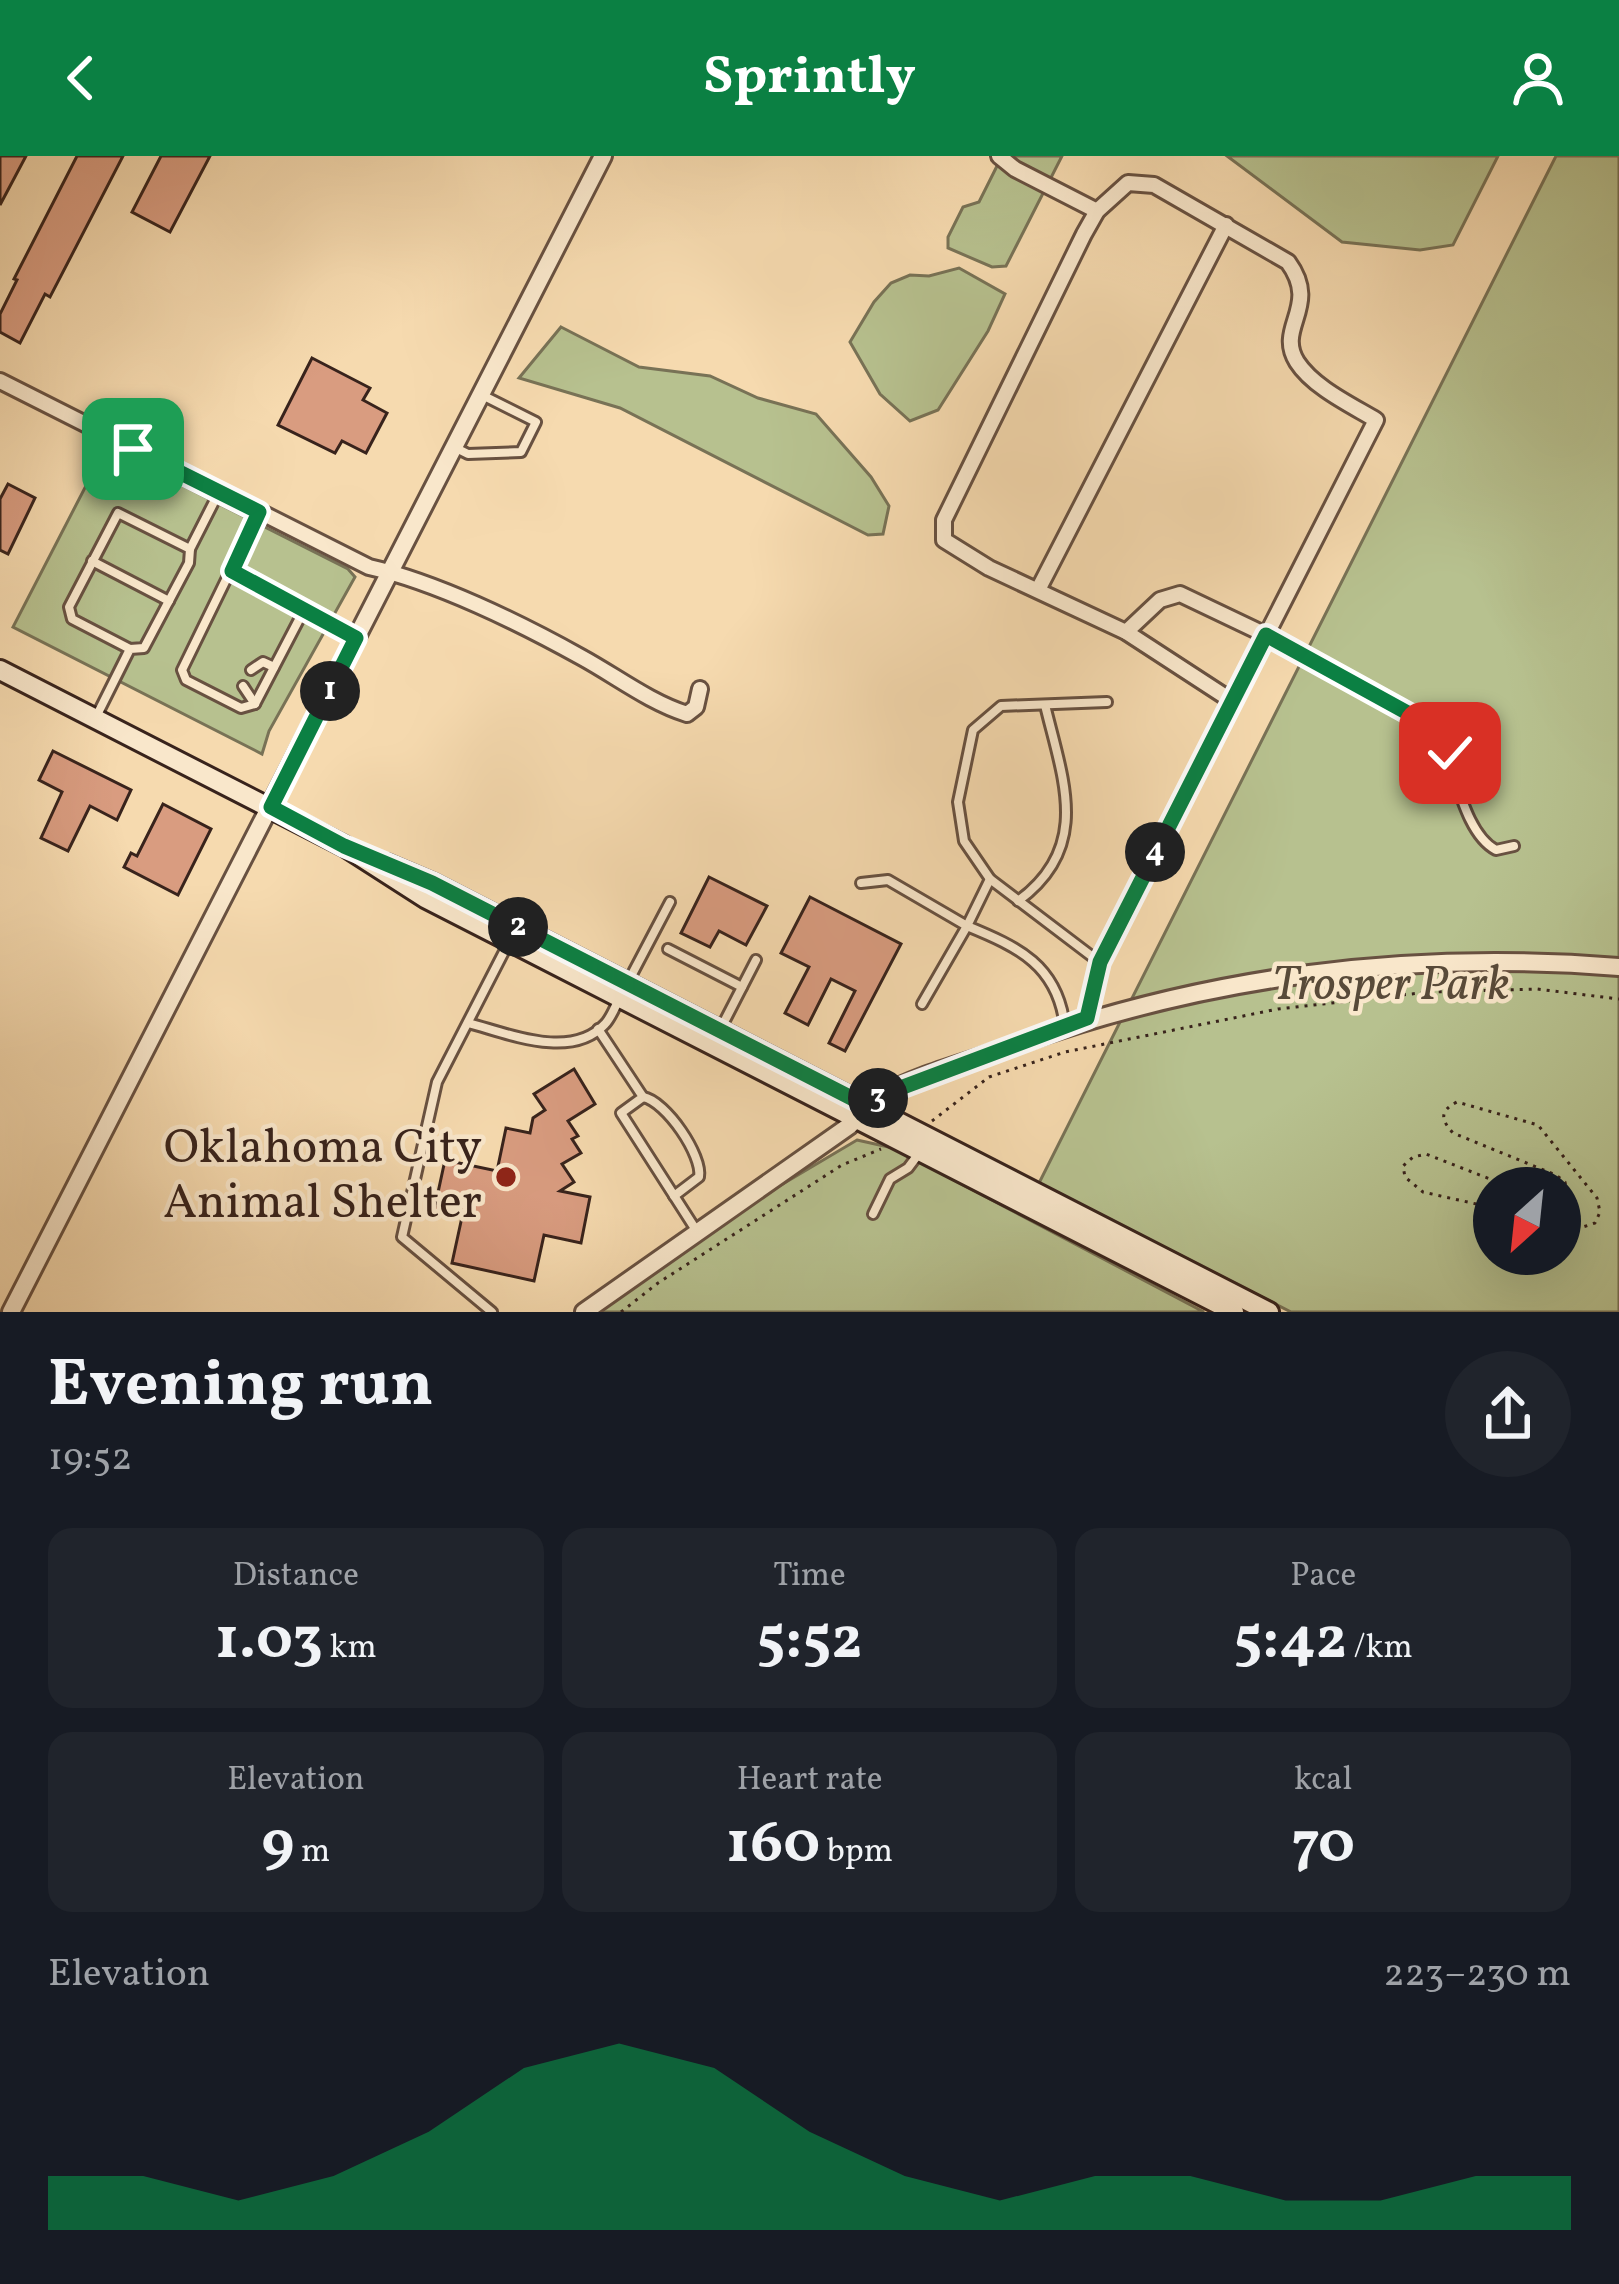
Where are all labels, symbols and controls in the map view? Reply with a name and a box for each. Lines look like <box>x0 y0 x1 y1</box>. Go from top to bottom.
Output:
text: Sprintly <box>703 41 916 116</box>
icon: back <box>48 45 114 111</box>
icon: person <box>1505 45 1571 111</box>
pin <box>82 398 184 500</box>
icon: arrive <box>100 416 166 482</box>
pin: 1 <box>300 661 360 721</box>
text: 1 <box>323 668 337 714</box>
pin <box>1399 702 1501 804</box>
icon: check <box>1417 720 1483 786</box>
pin: 4 <box>1125 822 1185 882</box>
text: 4 <box>1145 829 1165 875</box>
pin: 2 <box>488 897 548 957</box>
text: 2 <box>509 904 527 950</box>
park label: Trosper Park <box>1272 953 1510 1020</box>
pin: 3 <box>848 1068 908 1128</box>
text: 3 <box>870 1075 886 1121</box>
place label: Oklahoma City Animal Shelter <box>163 1116 482 1238</box>
marker: Oklahoma City Animal Shelter <box>493 1164 519 1190</box>
north arrow <box>1473 1167 1581 1275</box>
map controls <box>1473 1167 1581 1275</box>
text: Evening run <box>48 1341 434 1433</box>
button: share <box>1445 1351 1571 1477</box>
text: 19:52 <box>48 1432 132 1486</box>
text: Distance <box>233 1554 359 1600</box>
text: Time <box>773 1554 846 1600</box>
text: Pace <box>1290 1554 1356 1600</box>
text: 1.03 <box>215 1600 323 1683</box>
text: 5:52 <box>757 1600 862 1683</box>
text: 5:42 <box>1234 1600 1347 1683</box>
text: km <box>323 1626 377 1672</box>
text: /km <box>1347 1626 1413 1672</box>
text: Elevation <box>227 1758 364 1804</box>
text: Heart rate <box>737 1758 882 1804</box>
text: kcal <box>1294 1758 1352 1804</box>
text: 9 <box>261 1804 294 1887</box>
text: 160 <box>726 1804 820 1887</box>
text: 70 <box>1291 1804 1355 1887</box>
text: m <box>294 1830 330 1876</box>
text: bpm <box>820 1830 893 1876</box>
text: Elevation <box>48 1948 210 2002</box>
text: 223–230 m <box>1383 1948 1571 2002</box>

